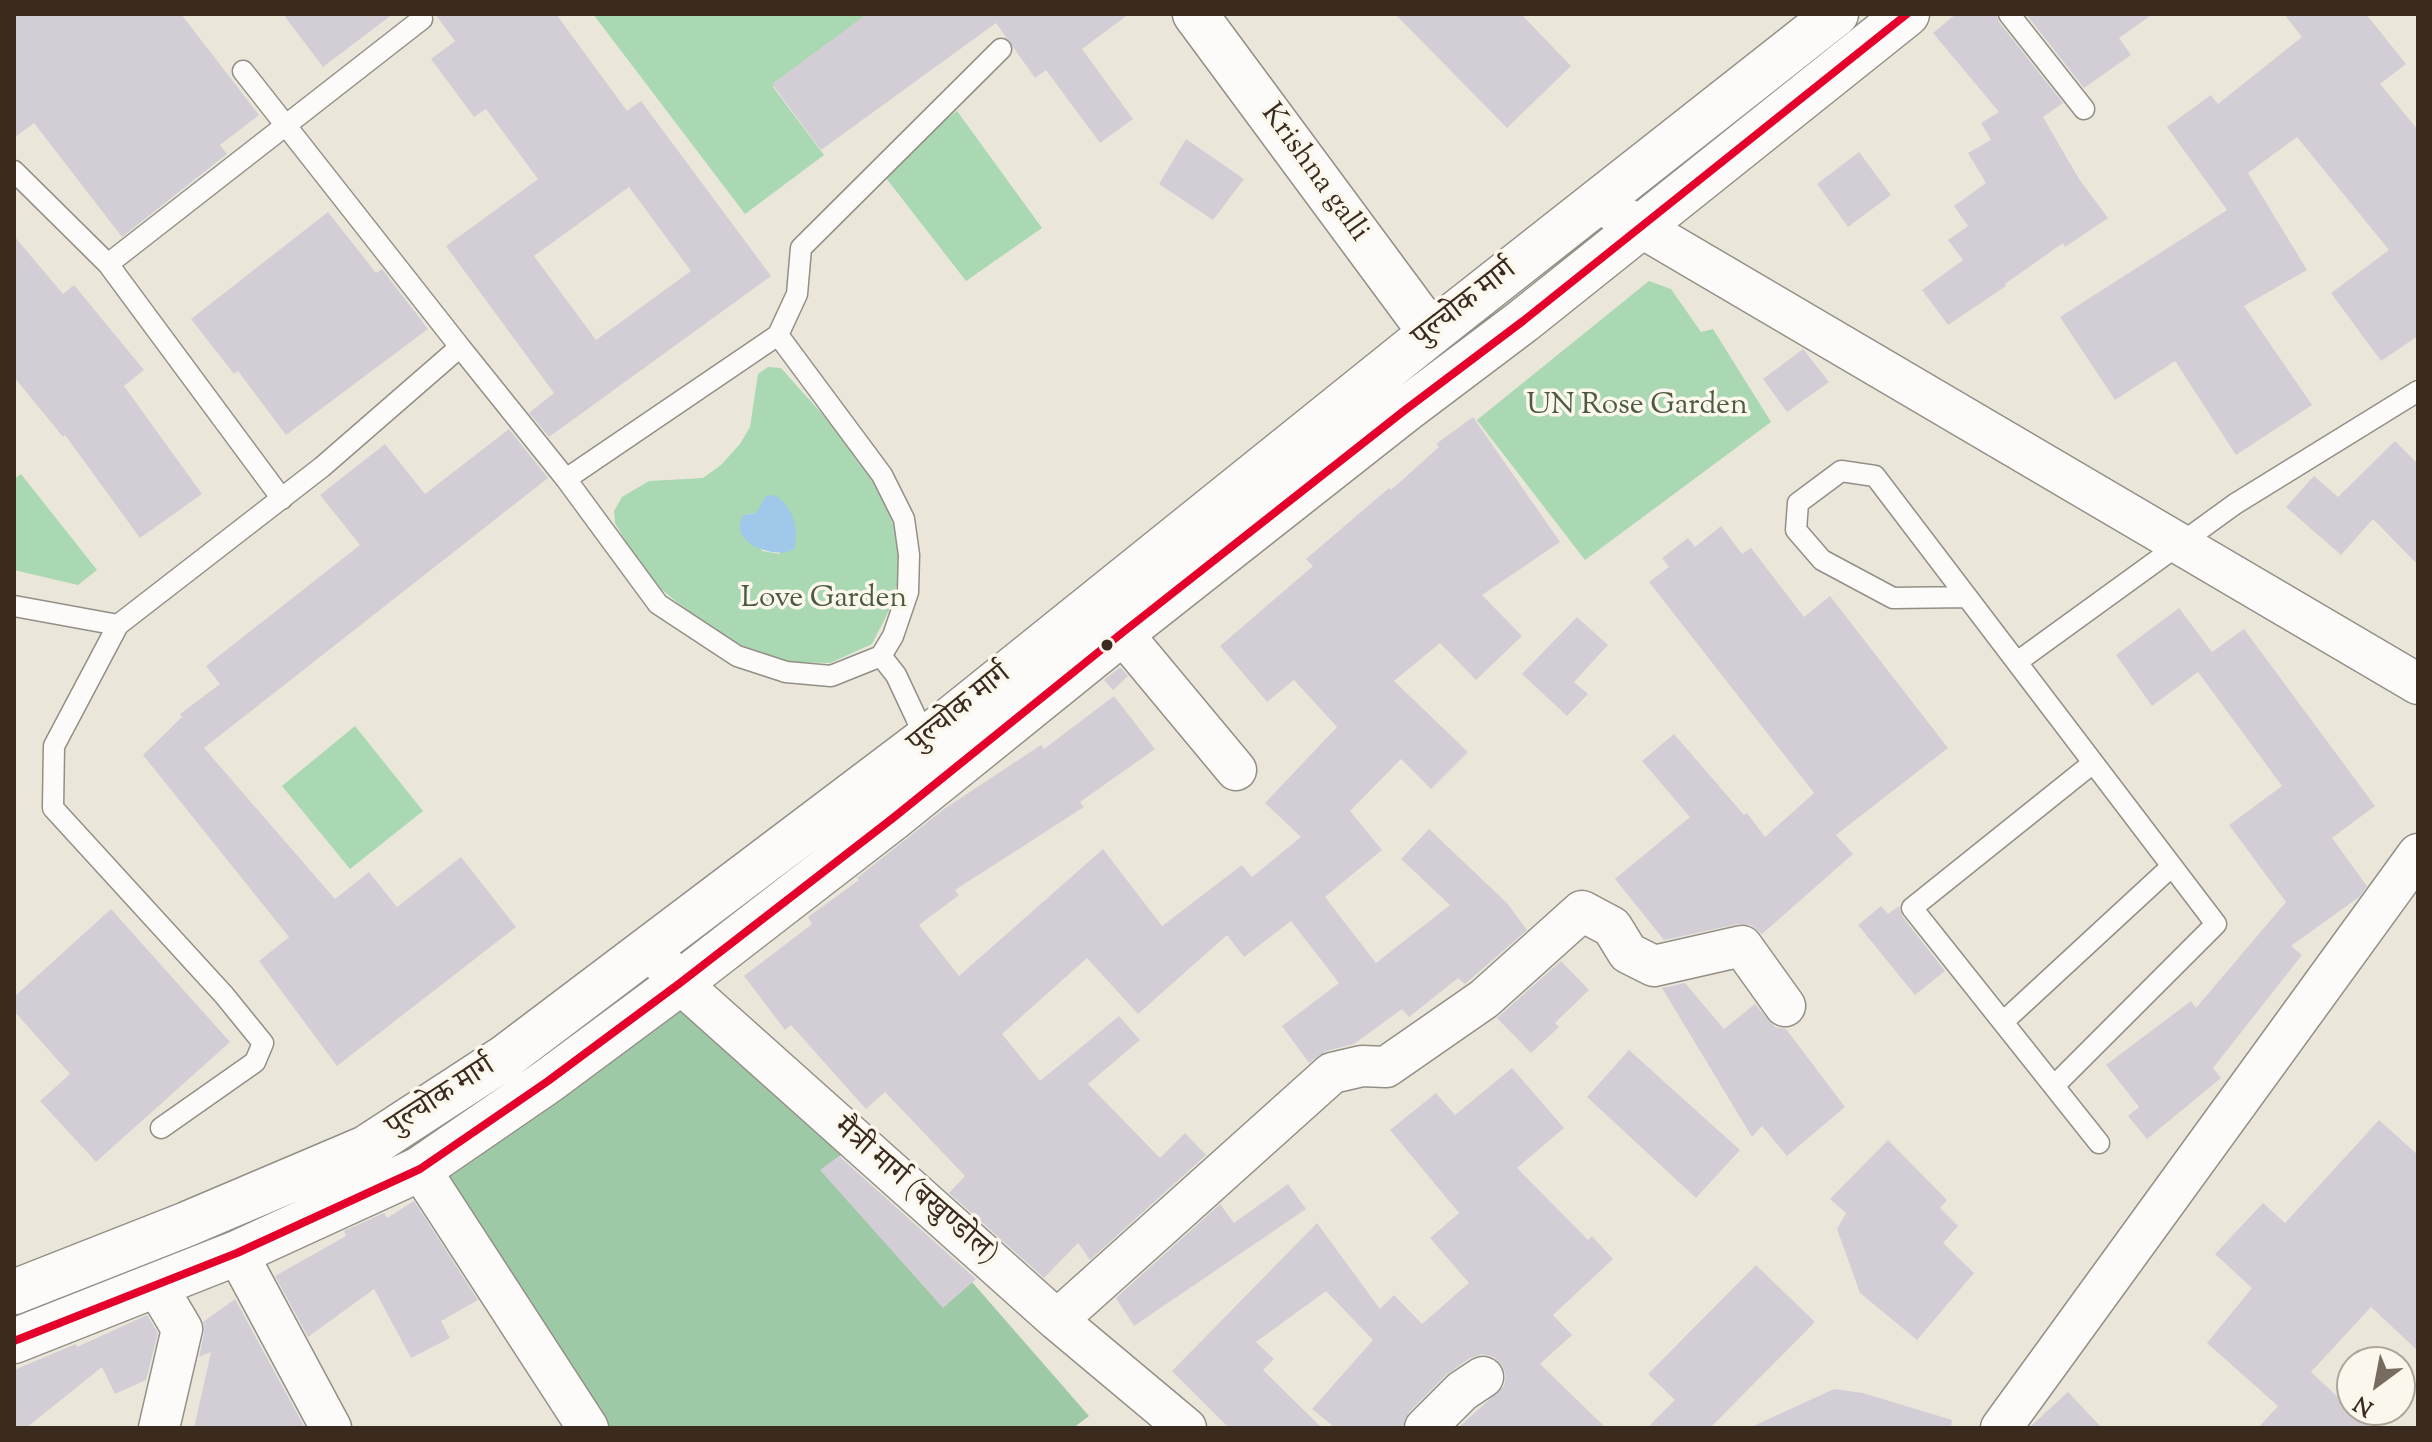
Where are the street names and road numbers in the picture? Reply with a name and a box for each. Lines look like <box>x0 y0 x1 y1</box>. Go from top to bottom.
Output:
street label: Krishna galli <box>1251 98 1375 250</box>
street label: पुल्चोक मार्ग <box>1407 254 1525 358</box>
street label: पुल्चोक मार्ग <box>902 659 1020 763</box>
street label: पुल्चोक मार्ग <box>381 1051 503 1147</box>
street label: मैत्री मार्ग (बखुण्डोल) <box>824 1112 1004 1274</box>

